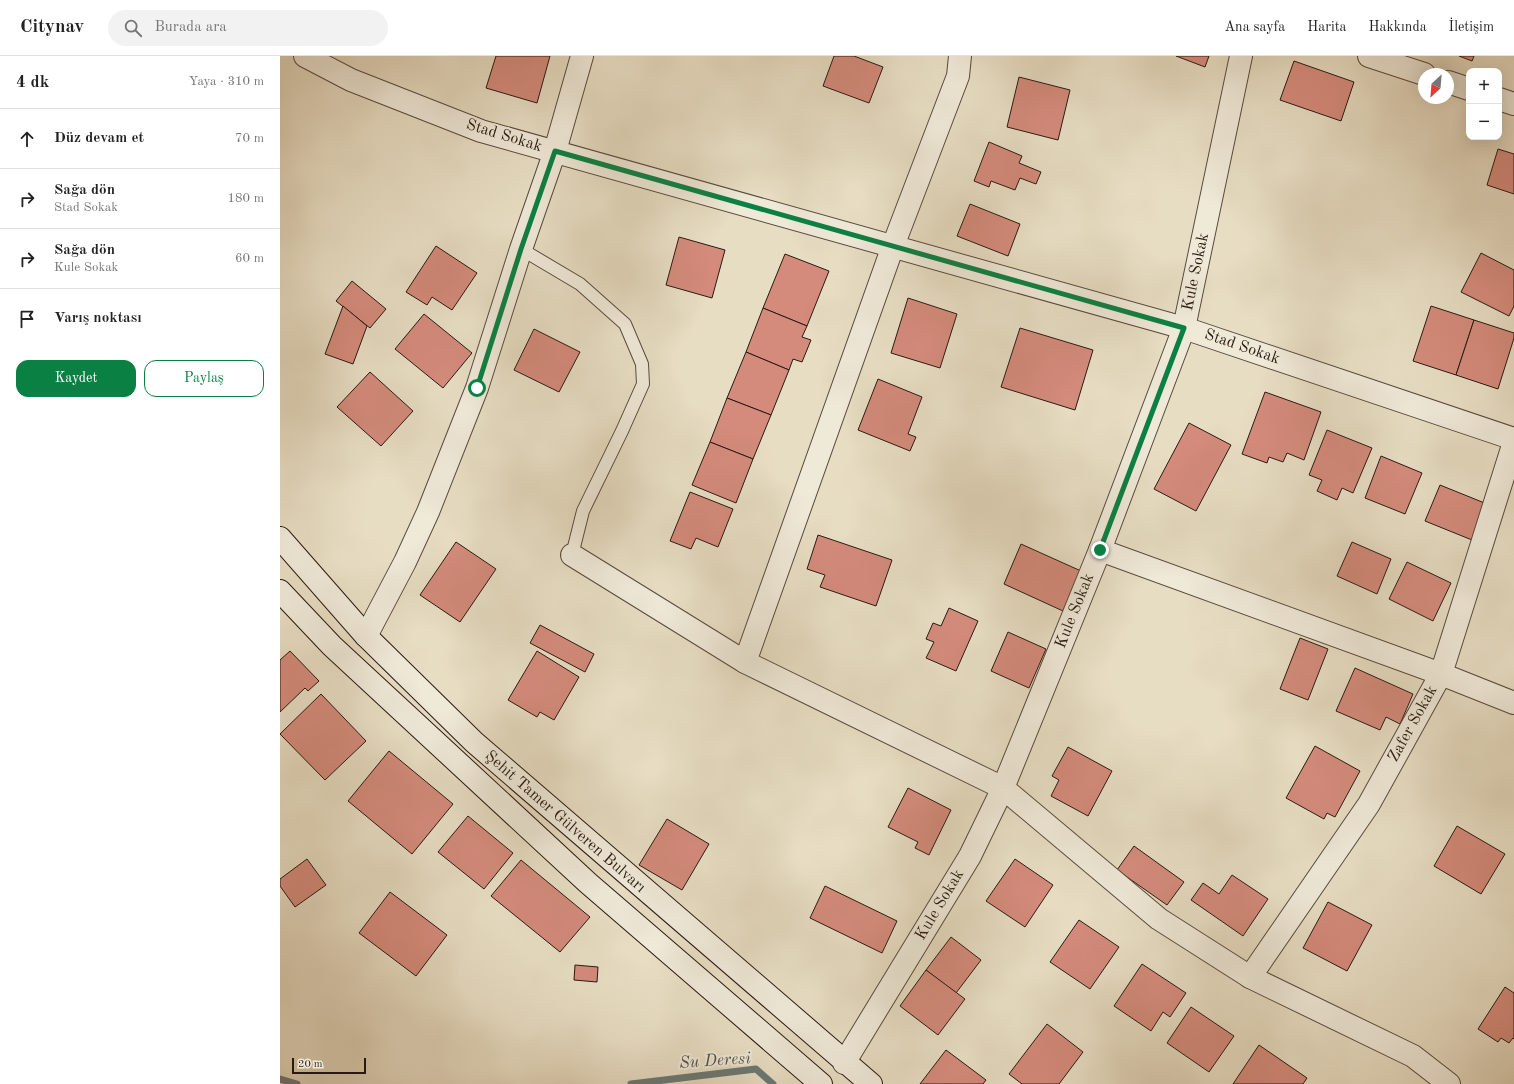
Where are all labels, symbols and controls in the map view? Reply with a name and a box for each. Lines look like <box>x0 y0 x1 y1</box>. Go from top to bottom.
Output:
search box <box>108 10 388 46</box>
icon: search <box>122 17 144 39</box>
text: Citynav <box>20 18 84 37</box>
text: Burada ara <box>154 20 227 35</box>
text: Ana sayfa <box>1224 20 1285 34</box>
text: Harita <box>1307 20 1347 34</box>
text: Hakkında <box>1369 20 1427 34</box>
text: İletişim <box>1449 20 1494 34</box>
north arrow <box>1418 68 1454 104</box>
map controls <box>1466 68 1502 140</box>
button: + <box>1466 68 1502 104</box>
text: 4 dk <box>16 74 49 91</box>
text: Yaya · 310 m <box>189 75 264 88</box>
button: − <box>1466 104 1502 140</box>
street label: Stad Sokak <box>464 117 544 155</box>
icon: ahead <box>16 128 38 150</box>
text: Düz devam et <box>54 131 144 146</box>
text: 70 m <box>235 132 264 145</box>
text: Sağa dön <box>54 183 115 198</box>
icon: right <box>16 188 38 210</box>
text: 180 m <box>227 192 264 205</box>
text: Stad Sokak <box>54 201 118 214</box>
street label: Kule Sokak <box>1180 232 1212 312</box>
text: Sağa dön <box>54 243 115 258</box>
icon: right <box>16 248 38 270</box>
text: 60 m <box>235 252 264 265</box>
text: Kule Sokak <box>54 261 118 274</box>
icon: arrive <box>16 308 38 330</box>
text: Varış noktası <box>54 311 142 326</box>
street label: Stad Sokak <box>1202 327 1282 367</box>
button: Kaydet <box>16 360 136 397</box>
button: Paylaş <box>144 360 264 397</box>
route start <box>468 379 486 397</box>
route end <box>1091 541 1109 559</box>
street label: Kule Sokak <box>1053 571 1097 651</box>
street label: Zafer Sokak <box>1386 683 1440 765</box>
street label: Şehit Tamer Gülveren Bulvarı <box>482 748 648 896</box>
street label: Kule Sokak <box>913 867 967 943</box>
water label: Su Deresi <box>679 1050 752 1072</box>
scale bar <box>292 1056 366 1075</box>
text: 20 m <box>298 1059 323 1070</box>

